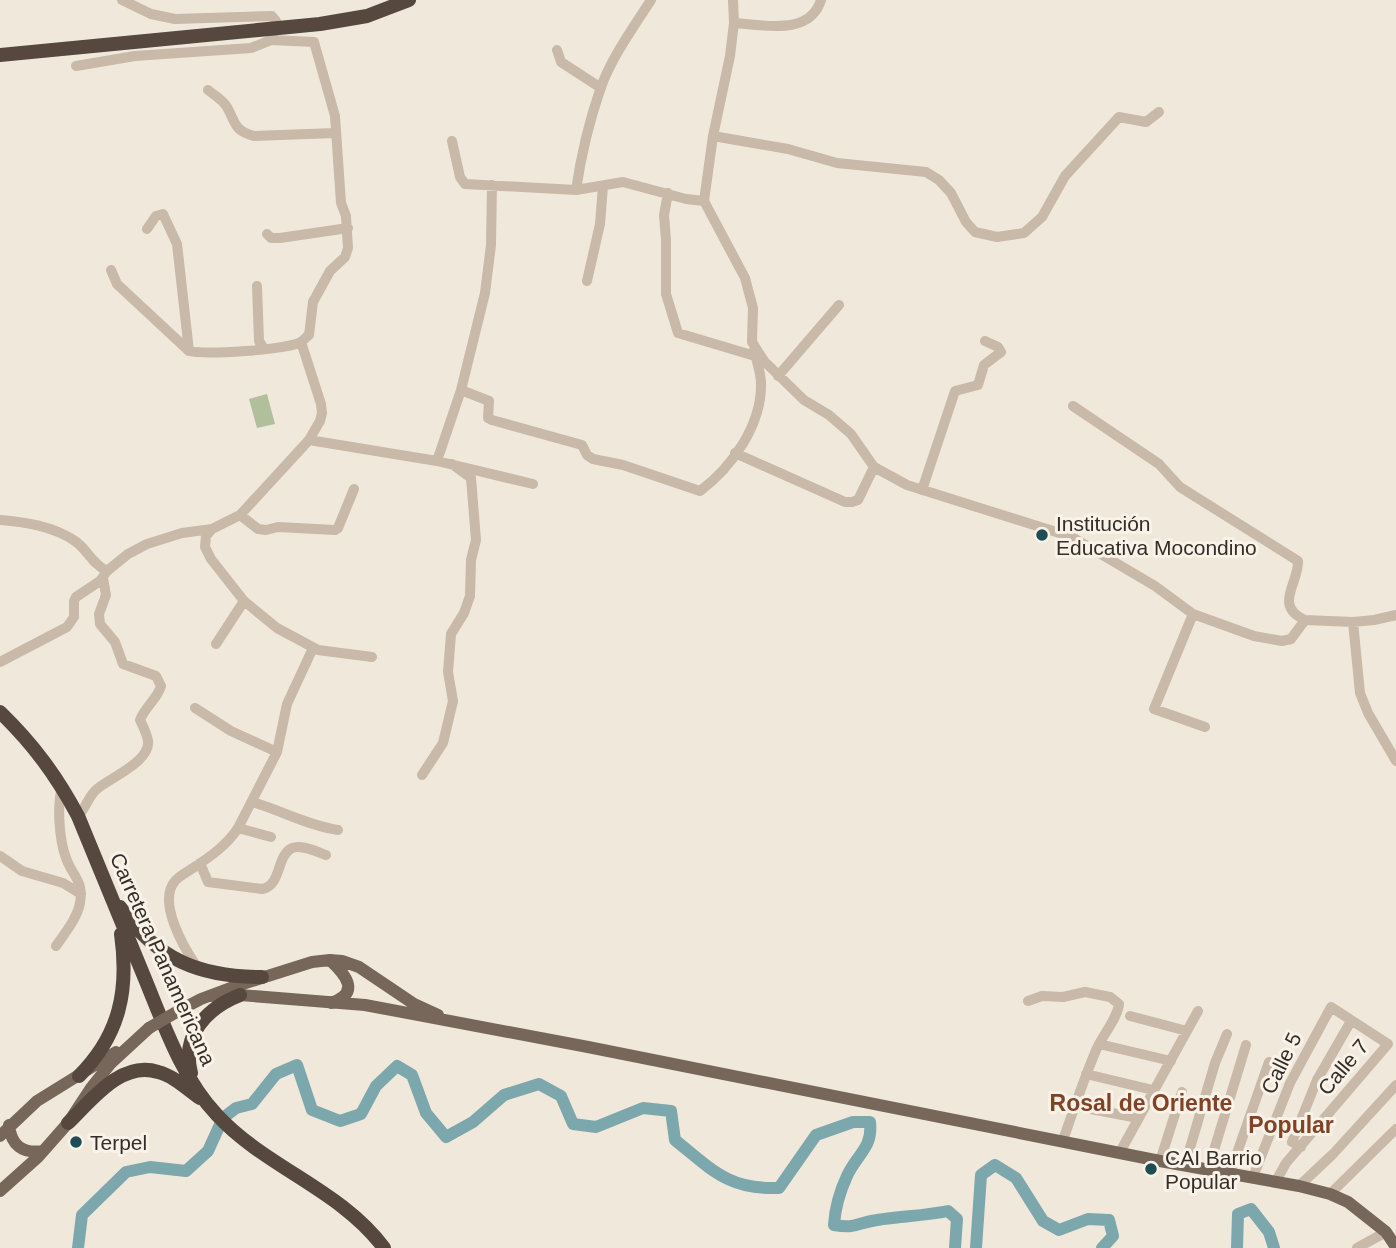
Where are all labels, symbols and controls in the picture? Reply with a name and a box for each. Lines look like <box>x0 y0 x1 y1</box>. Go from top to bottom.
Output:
place label: Institución Educativa Mocondino <box>1056 512 1257 559</box>
marker: Institución Educativa Mocondino <box>1034 527 1050 543</box>
street label: Carretera Panamericana <box>106 849 220 1069</box>
street label: Calle 5 <box>1256 1029 1306 1097</box>
street label: Calle 7 <box>1313 1035 1373 1099</box>
district label: Rosal de Oriente <box>1050 1090 1232 1116</box>
district label: Popular <box>1248 1112 1334 1138</box>
place label: Terpel <box>90 1131 147 1154</box>
marker: Terpel <box>68 1134 84 1150</box>
place label: CAI Barrio Popular <box>1165 1146 1262 1193</box>
marker: CAI Barrio Popular <box>1143 1161 1159 1177</box>

